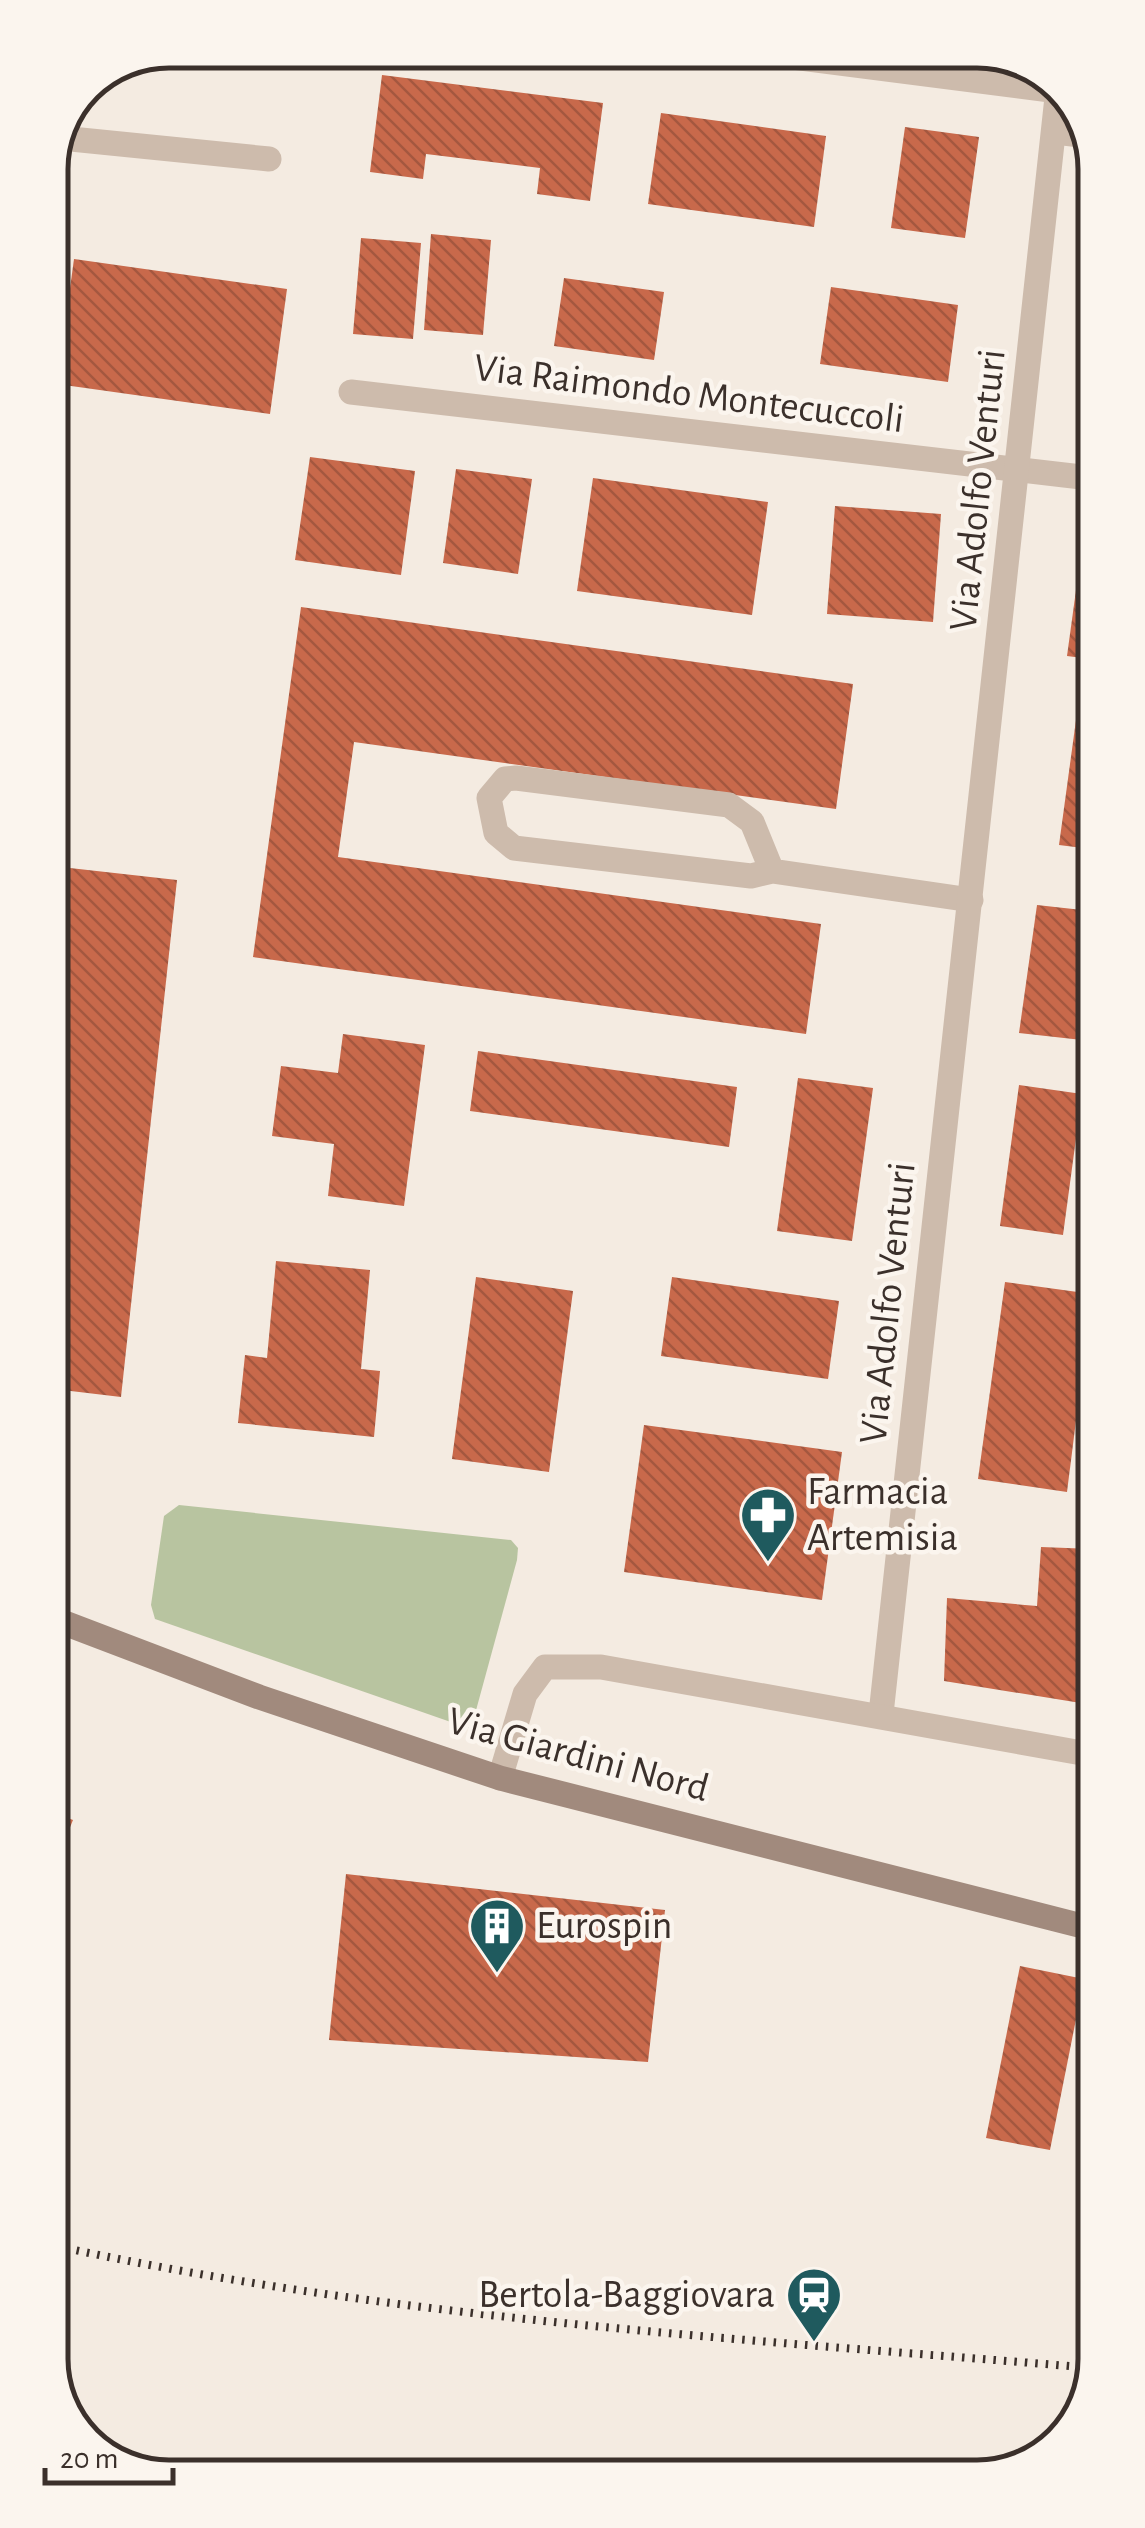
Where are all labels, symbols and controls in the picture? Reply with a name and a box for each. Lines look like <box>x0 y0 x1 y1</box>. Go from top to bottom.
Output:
street label: Via Adolfo Venturi <box>943 347 1013 633</box>
street label: Via Raimondo Montecuccoli <box>472 348 906 440</box>
street label: Via Adolfo Venturi <box>853 1160 923 1446</box>
place label: Farmacia Artemisia <box>807 1472 958 1558</box>
pharmacy icon: Farmacia Artemisia <box>738 1485 798 1564</box>
street label: Via Giardini Nord <box>443 1701 713 1809</box>
building icon: Eurospin <box>467 1896 527 1975</box>
place label: Eurospin <box>536 1906 672 1946</box>
station icon: Bertola-Baggiovara <box>784 2265 844 2344</box>
place label: Bertola-Baggiovara <box>478 2275 775 2315</box>
scale bar <box>45 2423 172 2485</box>
text: 20 m <box>60 2444 118 2474</box>

